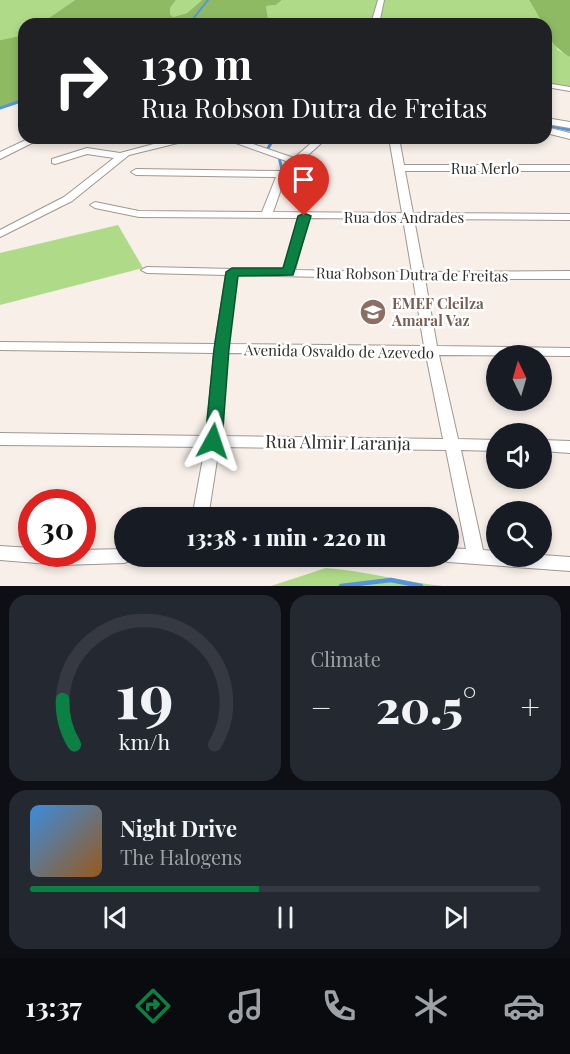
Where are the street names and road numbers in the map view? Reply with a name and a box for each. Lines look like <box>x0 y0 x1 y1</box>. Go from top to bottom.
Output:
street label: Rua Merlo <box>451 158 519 178</box>
street label: Rua dos Andrades <box>344 207 464 227</box>
street label: Rua Robson Dutra de Freitas <box>316 262 508 286</box>
street label: Avenida Osvaldo de Azevedo <box>243 339 434 363</box>
street label: Rua Almir Laranja <box>265 429 411 455</box>

